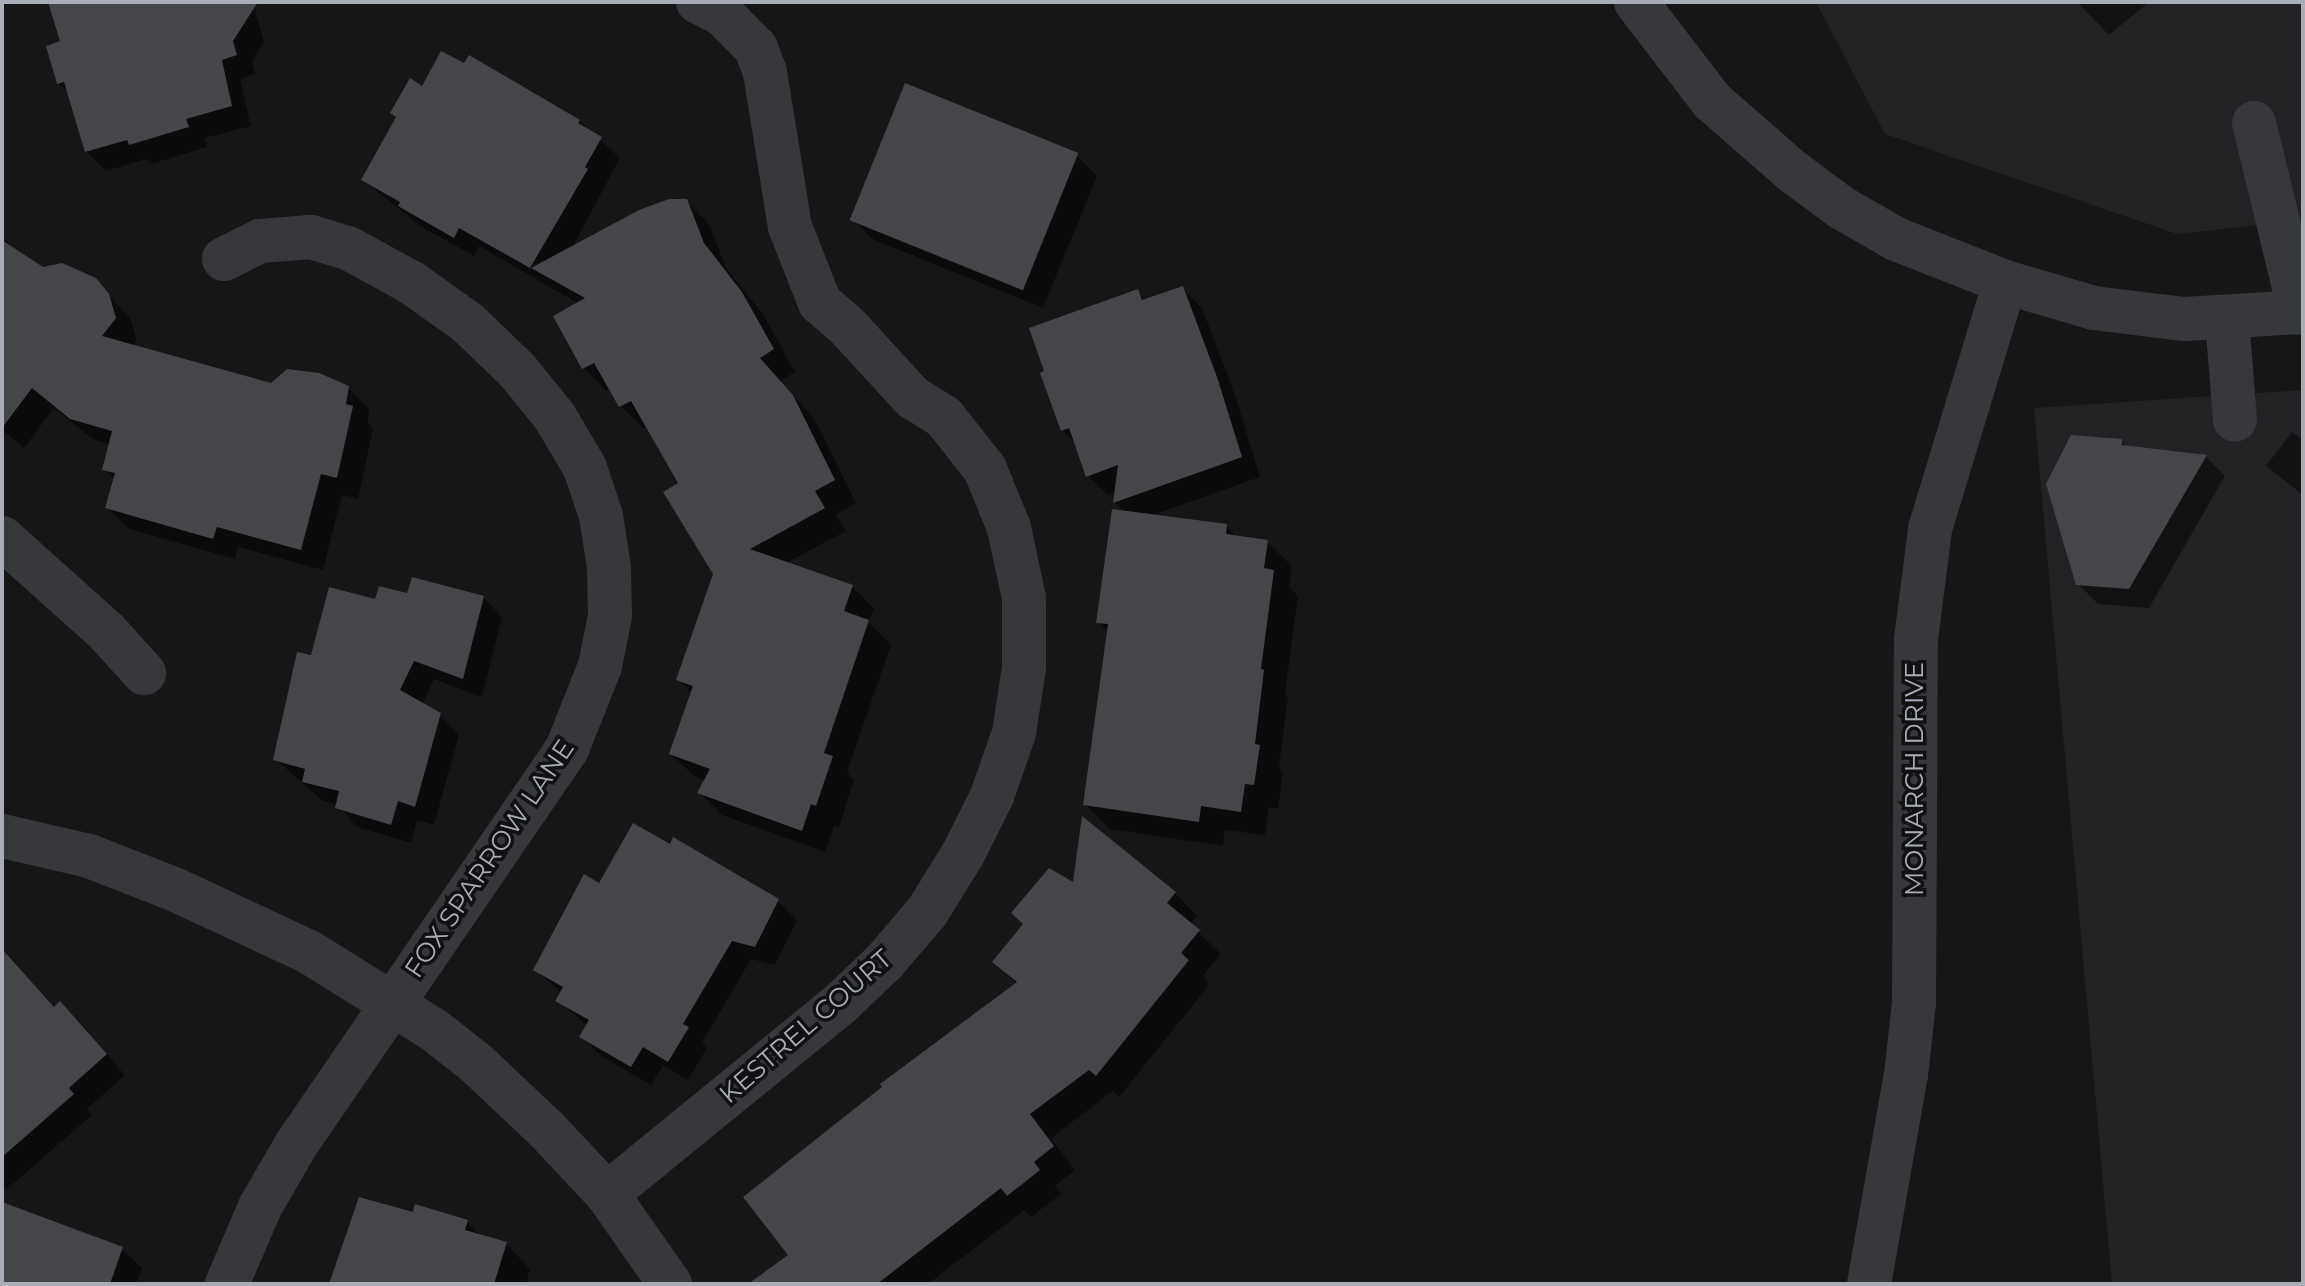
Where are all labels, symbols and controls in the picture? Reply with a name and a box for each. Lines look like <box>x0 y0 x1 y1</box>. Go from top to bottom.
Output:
street label: MONARCH DRIVE <box>1899 662 1931 896</box>
street label: FOX SPARROW LANE <box>399 734 581 984</box>
street label: KESTREL COURT <box>713 944 899 1110</box>

